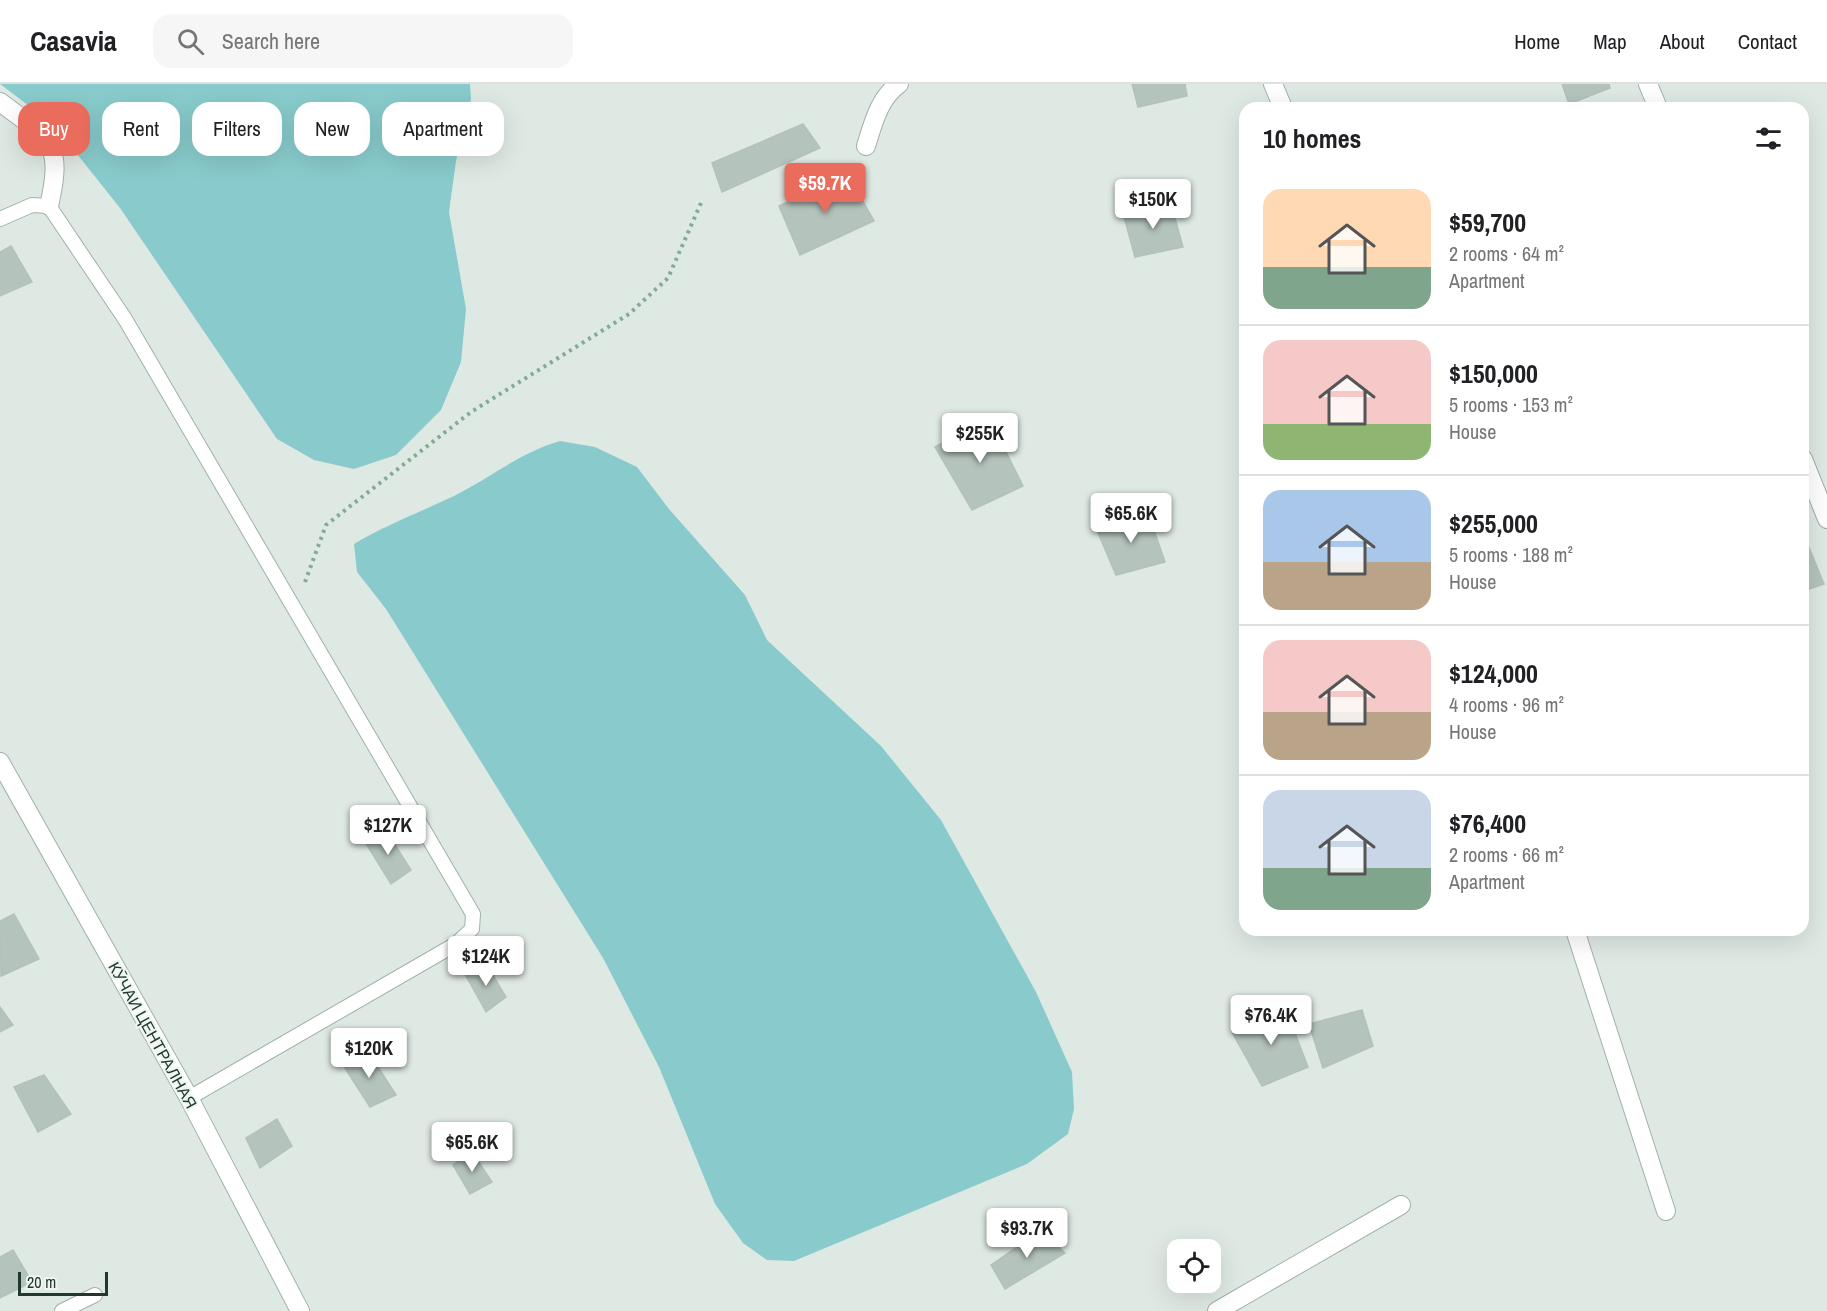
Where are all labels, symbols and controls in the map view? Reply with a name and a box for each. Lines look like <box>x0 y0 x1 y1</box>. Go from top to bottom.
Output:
search box <box>153 14 573 68</box>
text: Casavia <box>30 22 117 60</box>
icon: search <box>174 25 207 58</box>
text: Search here <box>222 26 320 56</box>
text: Home <box>1514 27 1560 56</box>
text: Map <box>1593 27 1627 56</box>
text: About <box>1660 27 1705 56</box>
text: Contact <box>1738 27 1797 56</box>
chip: Buy <box>18 102 90 156</box>
chip: Rent <box>102 102 180 156</box>
chip: Filters <box>192 102 282 156</box>
chip: New <box>294 102 370 156</box>
chip: Apartment <box>382 102 504 156</box>
text: 10 homes <box>1263 121 1361 156</box>
icon: filters <box>1752 122 1785 155</box>
pin: $59.7K <box>776 163 874 214</box>
text: $59.7K <box>799 169 851 196</box>
pin: $150K <box>1111 179 1195 230</box>
text: $150K <box>1129 185 1177 212</box>
text: $59,700 <box>1449 205 1526 240</box>
icon: home <box>1311 213 1383 285</box>
text: 2 rooms · 64 m² <box>1449 240 1564 267</box>
text: Apartment <box>1449 267 1525 294</box>
text: $150,000 <box>1449 356 1538 391</box>
icon: home <box>1311 364 1383 436</box>
text: 5 rooms · 153 m² <box>1449 391 1573 418</box>
pin: $255K <box>938 413 1022 464</box>
text: House <box>1449 418 1496 445</box>
text: $255K <box>956 419 1004 446</box>
pin: $65.6K <box>1082 493 1180 544</box>
text: $65.6K <box>1105 499 1157 526</box>
text: $255,000 <box>1449 506 1538 541</box>
icon: home <box>1311 514 1383 586</box>
text: 5 rooms · 188 m² <box>1449 541 1573 568</box>
text: House <box>1449 568 1496 595</box>
text: $124,000 <box>1449 656 1538 691</box>
icon: home <box>1311 664 1383 736</box>
text: 4 rooms · 96 m² <box>1449 691 1564 718</box>
text: House <box>1449 718 1496 745</box>
pin: $127K <box>346 805 430 856</box>
text: $76,400 <box>1449 806 1526 841</box>
text: $127K <box>364 811 412 838</box>
icon: home <box>1311 814 1383 886</box>
text: 2 rooms · 66 m² <box>1449 841 1564 868</box>
text: Apartment <box>1449 868 1525 895</box>
pin: $124K <box>444 936 528 987</box>
text: $124K <box>462 942 510 969</box>
street label: КӮЧАИ ЦЕНТРАЛНАЯ <box>103 958 203 1112</box>
pin: $76.4K <box>1222 995 1320 1046</box>
text: $76.4K <box>1245 1001 1297 1028</box>
pin: $120K <box>327 1028 411 1079</box>
text: $120K <box>345 1034 393 1061</box>
pin: $65.6K <box>423 1122 521 1173</box>
text: $65.6K <box>446 1128 498 1155</box>
pin: $93.7K <box>978 1208 1076 1259</box>
text: $93.7K <box>1001 1214 1053 1241</box>
map controls <box>1167 1239 1221 1293</box>
button: locate <box>1167 1239 1221 1293</box>
scale bar <box>18 1269 108 1296</box>
text: 20 m <box>27 1271 56 1293</box>

